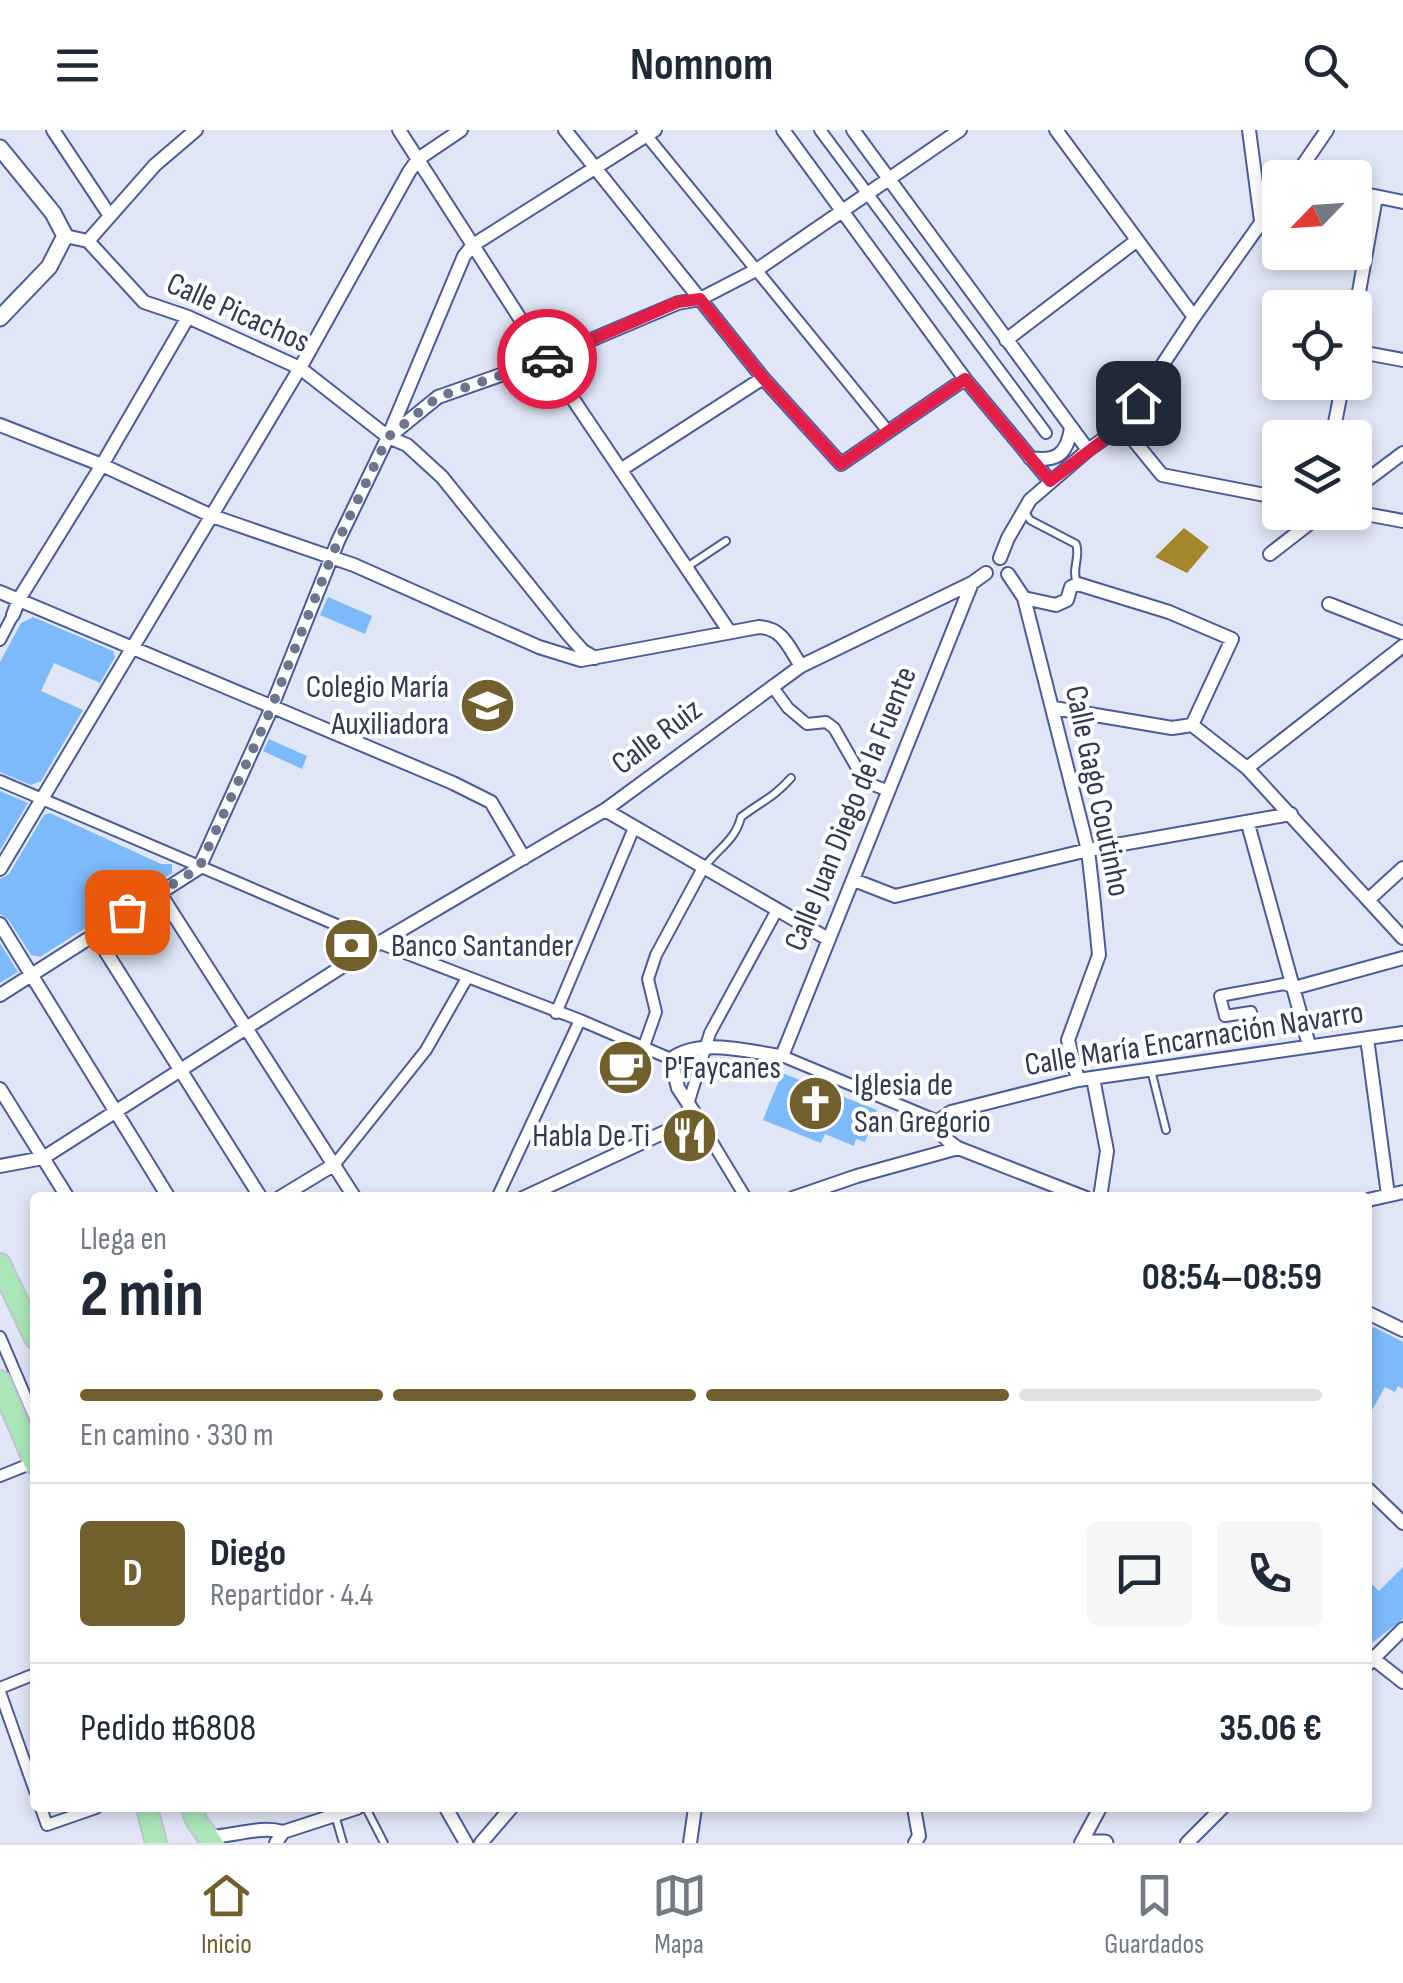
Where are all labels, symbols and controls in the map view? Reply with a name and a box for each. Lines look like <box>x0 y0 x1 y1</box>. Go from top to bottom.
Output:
icon: menu <box>50 38 105 93</box>
text: Nomnom <box>630 38 773 93</box>
icon: search <box>1298 38 1353 93</box>
north arrow <box>1262 160 1372 270</box>
map controls <box>1262 160 1372 530</box>
street label: Calle Picachos <box>160 264 316 362</box>
button: locate <box>1262 290 1372 400</box>
courier <box>497 309 597 409</box>
icon: car <box>520 332 575 387</box>
pin <box>1096 361 1181 446</box>
icon: home <box>1111 376 1166 431</box>
button: layers <box>1262 420 1372 530</box>
street label: Calle Juan Diego de la Fuente <box>776 661 926 957</box>
place label: Colegio María Auxiliadora <box>306 668 449 744</box>
school or university icon: Colegio María Auxiliadora <box>458 675 518 735</box>
street label: Calle Gago Coutinho <box>1056 682 1138 900</box>
street label: Calle Ruiz <box>604 691 710 783</box>
pin <box>85 870 170 955</box>
icon: bag <box>100 885 155 940</box>
bank icon: Banco Santander <box>322 916 382 976</box>
place label: Banco Santander <box>391 927 573 966</box>
street label: Calle María Encarnación Navarro <box>1022 993 1366 1085</box>
cafe icon: P'Faycanes <box>595 1038 655 1098</box>
place label: P'Faycanes <box>664 1049 781 1088</box>
place label: Iglesia de San Gregorio <box>854 1066 991 1142</box>
church icon: Iglesia de San Gregorio <box>785 1073 845 1133</box>
restaurant icon: Habla De Ti <box>659 1106 719 1166</box>
place label: Habla De Ti <box>532 1117 650 1156</box>
text: Llega en <box>80 1220 167 1259</box>
text: 08:54–08:59 <box>1142 1255 1322 1300</box>
text: 2 min <box>80 1257 204 1335</box>
text: En camino · 330 m <box>80 1416 273 1455</box>
button: chat <box>1087 1521 1192 1626</box>
button: phone <box>1217 1521 1322 1626</box>
text: Diego <box>210 1531 286 1576</box>
text: D <box>123 1551 142 1596</box>
text: Repartidor · 4.4 <box>210 1576 373 1615</box>
text: Pedido #6808 <box>80 1706 256 1751</box>
text: 35.06 € <box>1219 1706 1322 1751</box>
tab: Inicio <box>199 1868 254 1961</box>
tab: Mapa <box>652 1868 707 1961</box>
tab: Guardados <box>1104 1868 1204 1961</box>

